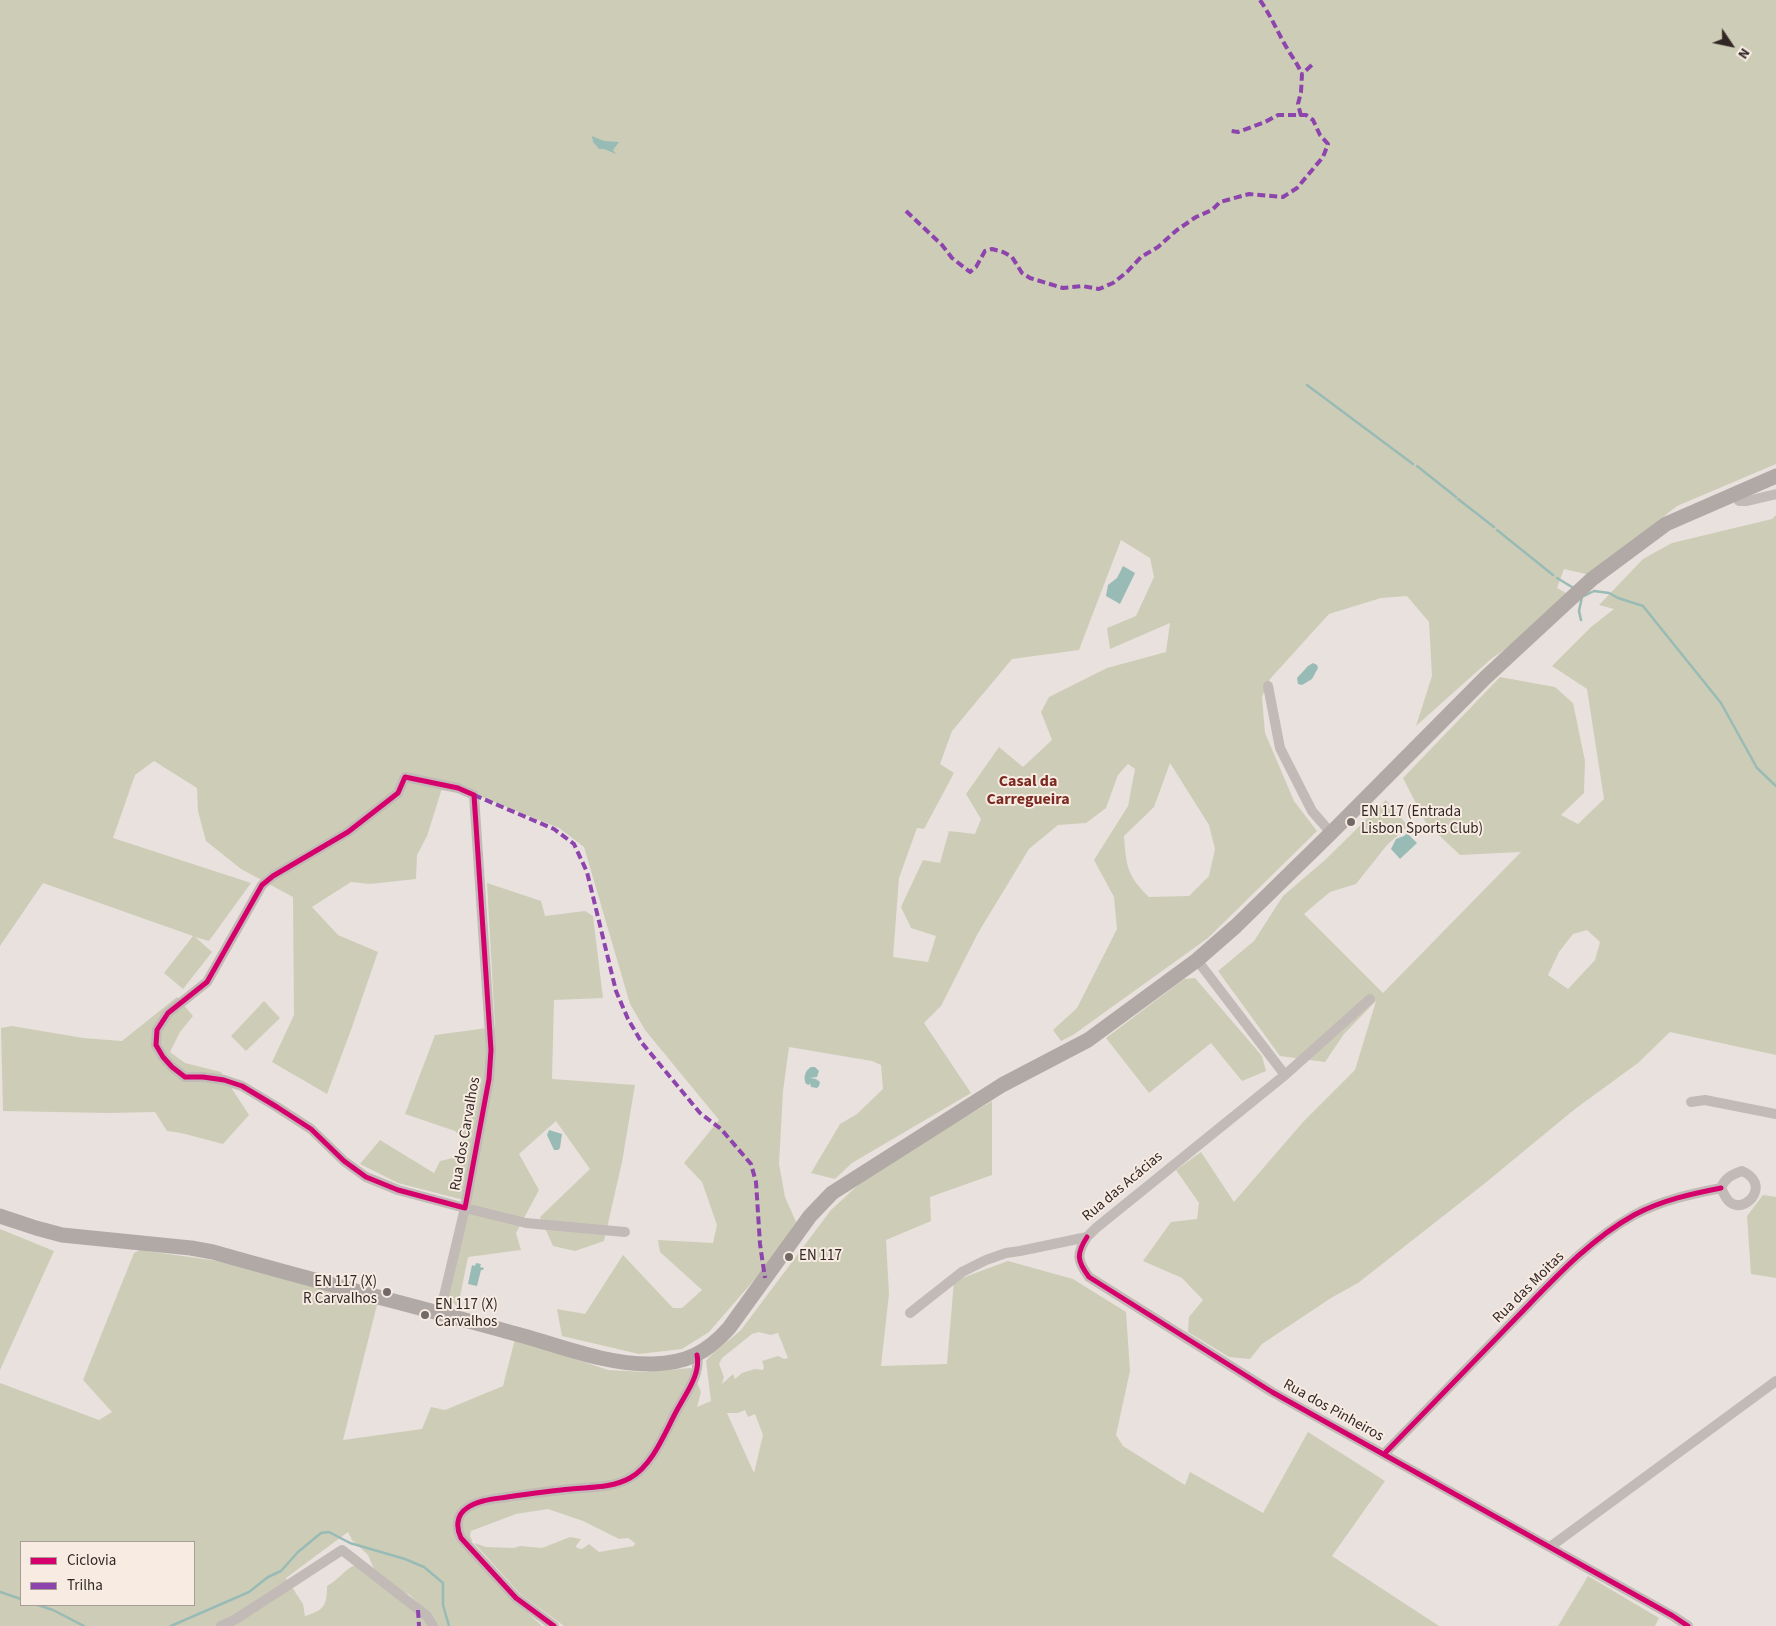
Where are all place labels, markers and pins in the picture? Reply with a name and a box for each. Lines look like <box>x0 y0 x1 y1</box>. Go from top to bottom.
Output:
place label: EN 117 (Entrada Lisbon Sports Club) <box>1361 804 1483 839</box>
marker: EN 117 (Entrada Lisbon Sports Club) <box>1345 816 1357 828</box>
place label: EN 117 <box>799 1248 842 1266</box>
marker: EN 117 <box>783 1251 795 1263</box>
place label: EN 117 (X) R Carvalhos <box>303 1274 377 1309</box>
marker: EN 117 (X) R Carvalhos <box>381 1286 393 1298</box>
place label: EN 117 (X) Carvalhos <box>435 1297 498 1332</box>
marker: EN 117 (X) Carvalhos <box>419 1309 431 1321</box>

